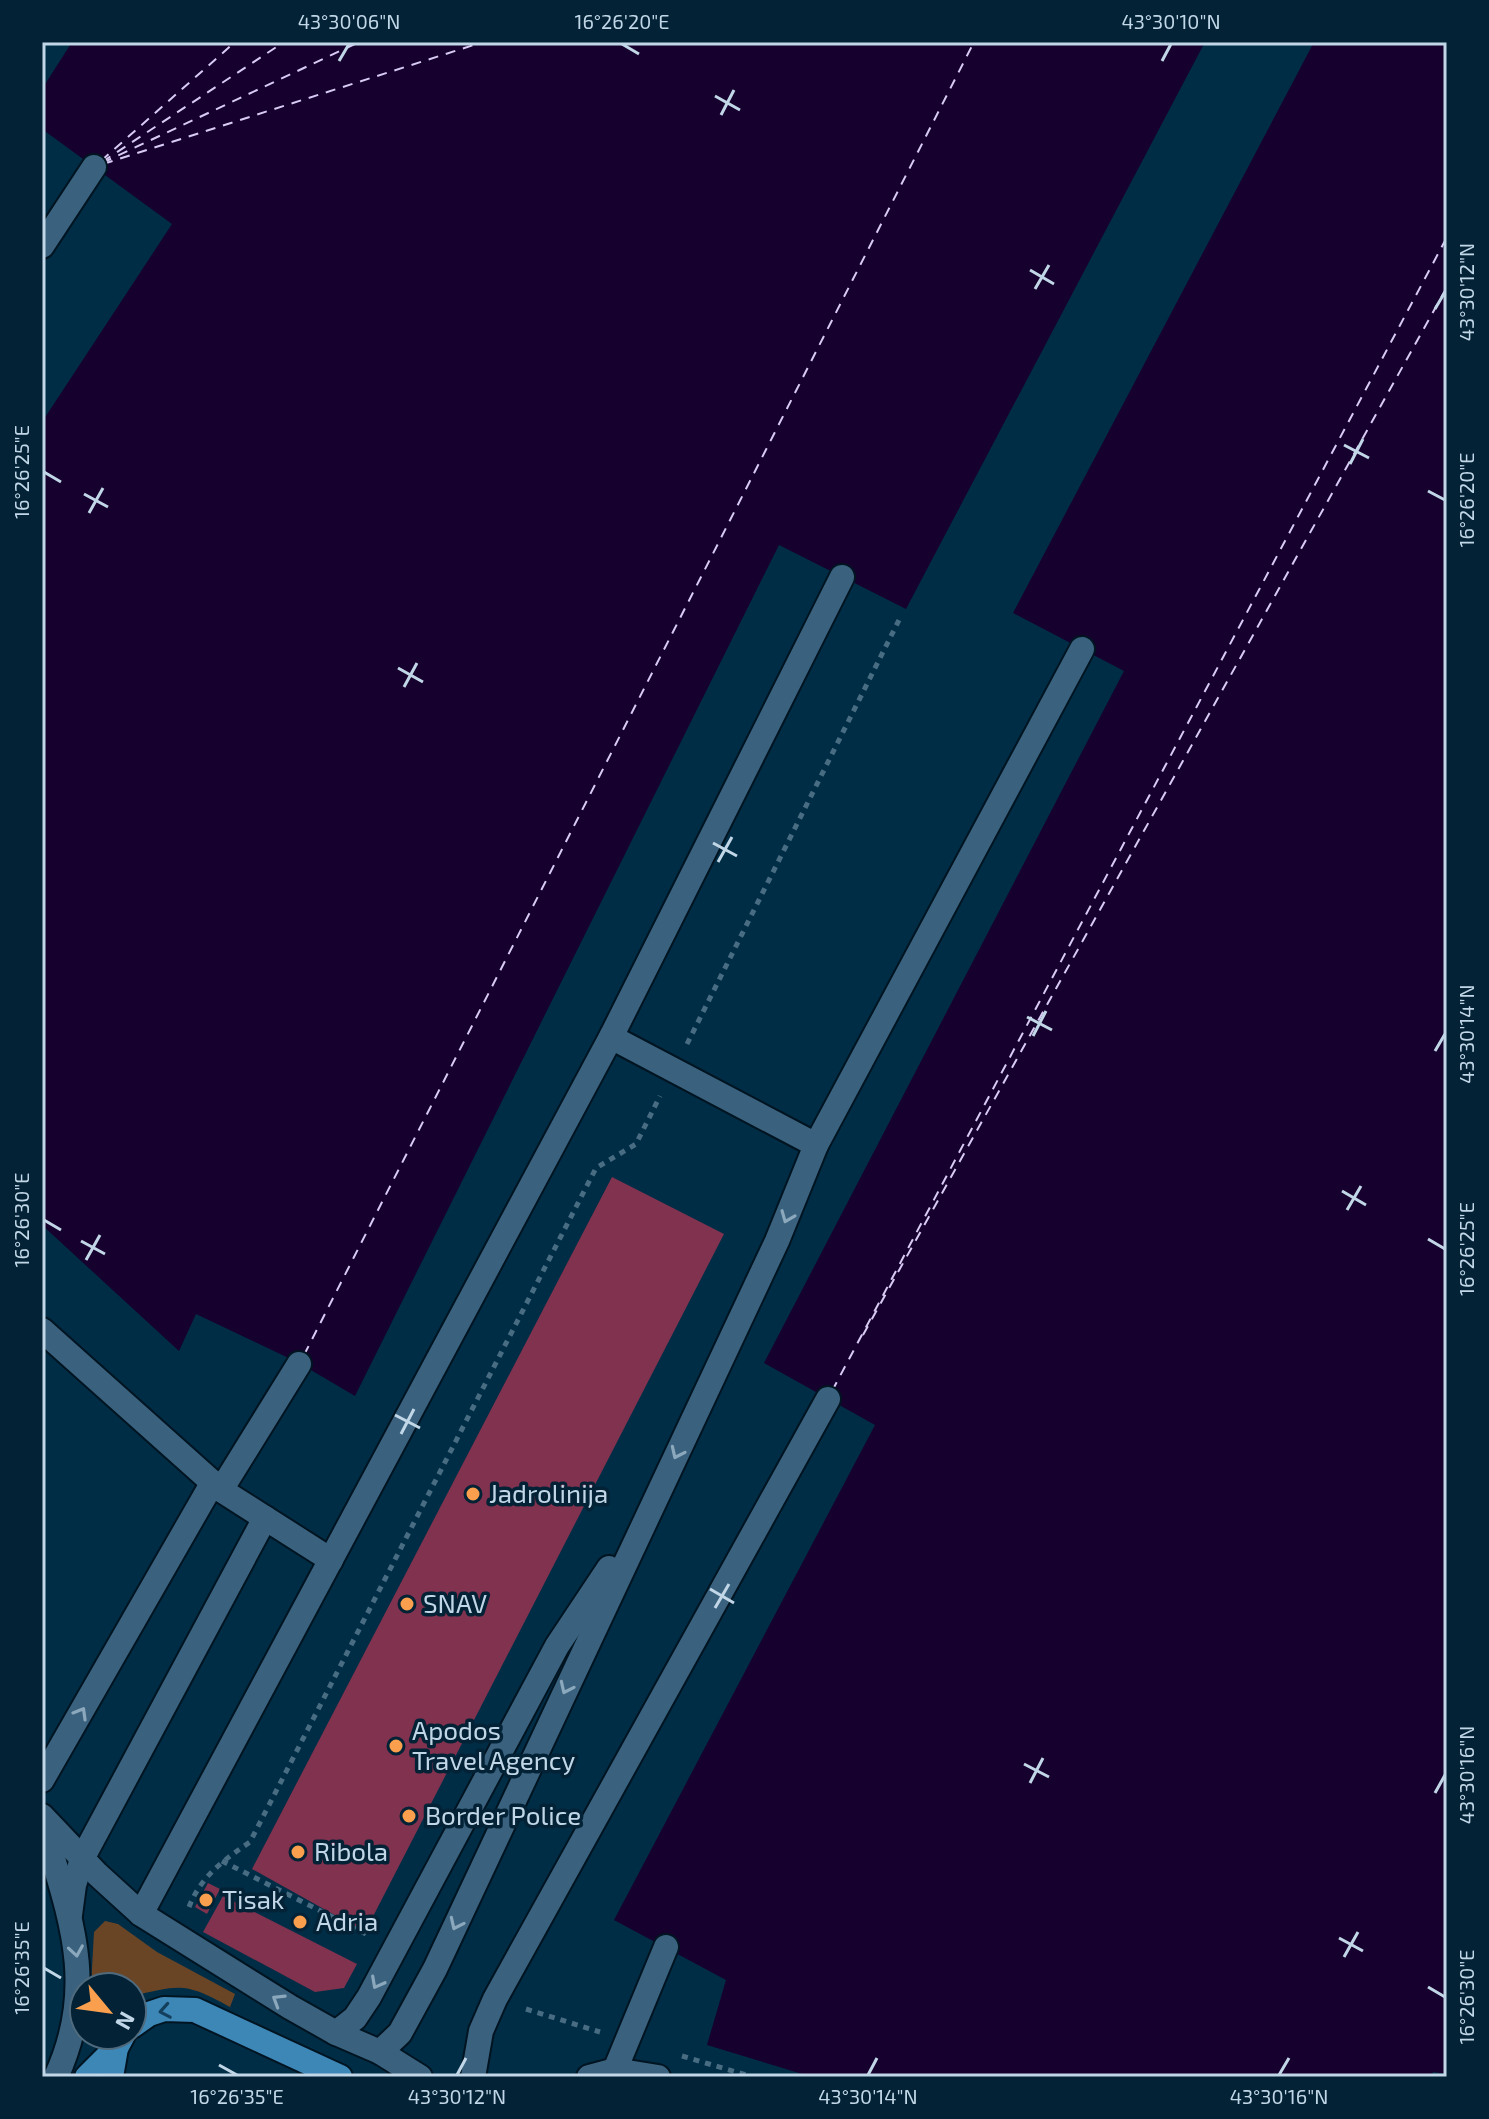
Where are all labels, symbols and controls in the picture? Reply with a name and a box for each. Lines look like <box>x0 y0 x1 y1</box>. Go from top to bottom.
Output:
text: 43°30'06"N <box>298 9 400 33</box>
text: 16°26'20"E <box>574 9 670 33</box>
text: 43°30'10"N <box>1121 9 1221 33</box>
text: 43°30'12"N <box>1454 243 1478 341</box>
text: 16°26'25"E <box>9 425 33 519</box>
text: 16°26'20"E <box>1454 452 1478 548</box>
text: 43°30'14"N <box>1454 984 1478 1084</box>
text: 16°26'30"E <box>9 1173 33 1267</box>
text: 16°26'25"E <box>1454 1202 1478 1296</box>
one-way arrow <box>780 1209 797 1223</box>
one-way arrow <box>671 1444 687 1459</box>
place label: Jadrolinija <box>489 1477 608 1508</box>
marker: Jadrolinija <box>464 1485 482 1503</box>
place label: SNAV <box>423 1587 487 1618</box>
marker: SNAV <box>398 1595 416 1613</box>
one-way arrow <box>560 1680 576 1694</box>
one-way arrow <box>71 1707 87 1722</box>
place label: Apodos Travel Agency <box>412 1714 576 1775</box>
text: 43°30'16"N <box>1454 1726 1478 1824</box>
marker: Apodos Travel Agency <box>387 1737 405 1755</box>
place label: Border Police <box>425 1799 581 1830</box>
marker: Border Police <box>400 1807 418 1825</box>
place label: Ribola <box>314 1835 388 1866</box>
marker: Ribola <box>289 1843 307 1861</box>
place label: Tisak <box>222 1883 284 1914</box>
marker: Tisak <box>197 1891 215 1909</box>
place label: Adria <box>316 1905 378 1936</box>
marker: Adria <box>291 1913 309 1931</box>
one-way arrow <box>450 1915 466 1930</box>
text: 16°26'35"E <box>9 1921 33 2015</box>
one-way arrow <box>67 1944 84 1958</box>
text: 16°26'30"E <box>1454 1950 1478 2044</box>
north arrow <box>68 1971 148 2051</box>
one-way arrow <box>371 1975 386 1989</box>
one-way arrow <box>272 1994 286 2009</box>
one-way arrow <box>159 2001 172 2018</box>
text: N <box>111 2008 142 2034</box>
text: 16°26'35"E <box>190 2084 284 2108</box>
text: 43°30'12"N <box>408 2084 506 2108</box>
text: 43°30'14"N <box>818 2084 918 2108</box>
text: 43°30'16"N <box>1230 2084 1328 2108</box>

